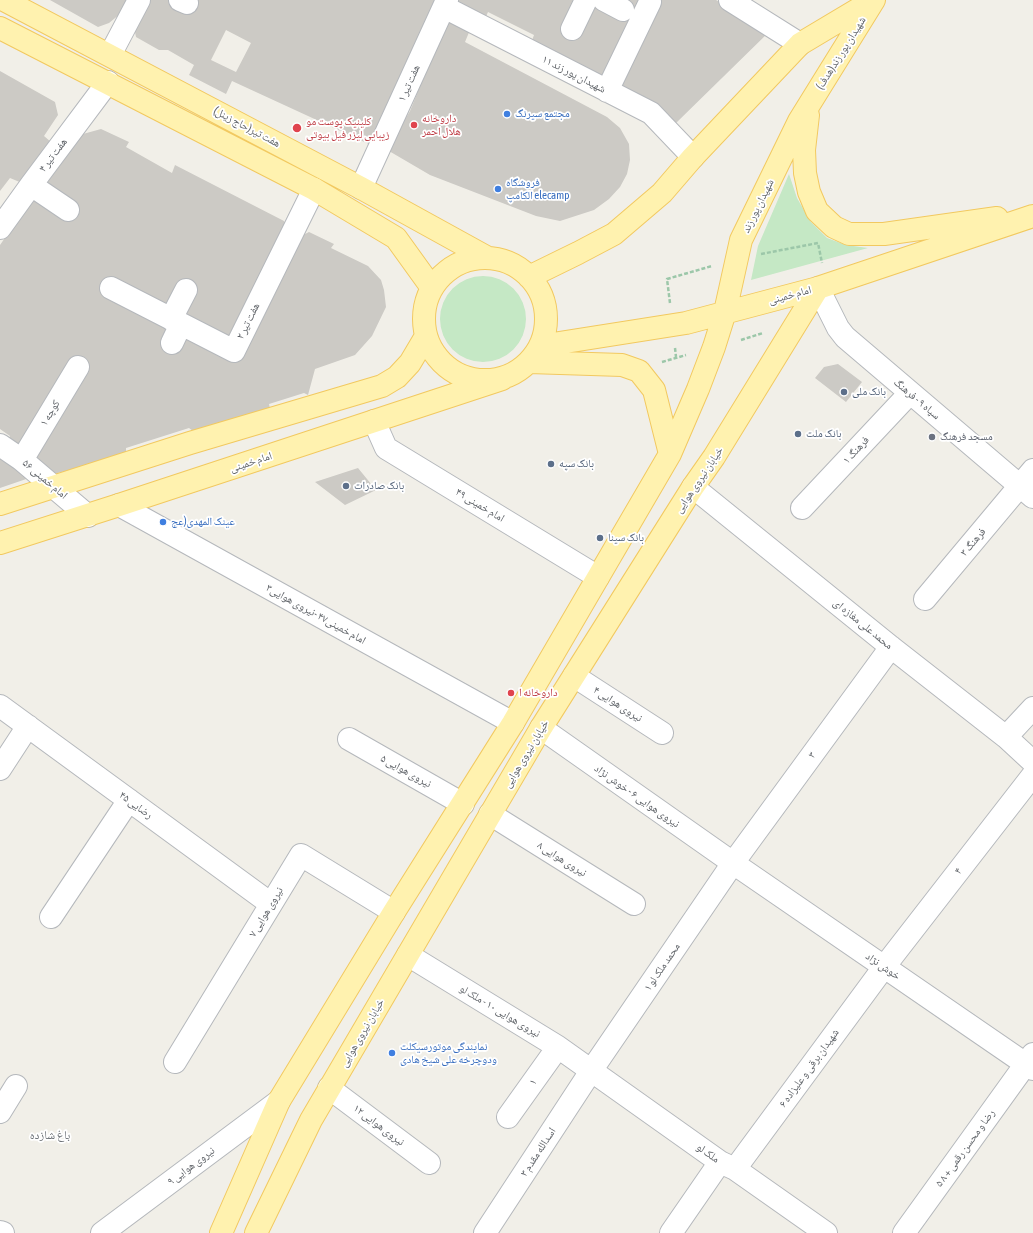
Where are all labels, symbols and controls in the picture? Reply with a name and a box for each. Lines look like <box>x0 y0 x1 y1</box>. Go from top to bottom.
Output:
street label: شهیدان پور زند(هدف) <box>813 14 869 92</box>
street label: شهیدان پور زند ۱۱ <box>540 52 608 96</box>
street label: هفت تیر ۱ <box>395 63 423 103</box>
street label: هفت تیر(حاج زینل) <box>211 104 283 150</box>
place label: مجتمع سیرنگ <box>515 107 570 121</box>
marker: مجتمع سیرنگ <box>502 109 512 119</box>
place label: داروخانه هلال احمر <box>422 112 461 138</box>
place label: کلینیک پوست مو زیبایی لیزر فیل بیوتی <box>306 115 389 141</box>
marker: داروخانه هلال احمر <box>409 120 419 130</box>
marker: کلینیک پوست مو زیبایی لیزر فیل بیوتی <box>291 122 303 134</box>
street label: هفت تیر ۴ <box>36 135 70 175</box>
place label: فروشگاه الکامپ elecamp <box>506 176 569 202</box>
street label: شهیدان پور زند <box>739 177 777 235</box>
marker: فروشگاه الکامپ elecamp <box>493 184 503 194</box>
street label: امام خمینی <box>767 283 813 307</box>
street label: هفت تیر ۲ <box>234 301 262 341</box>
street label: سپاه ۹ - فرهنگ <box>891 376 943 422</box>
place label: بانک ملی <box>852 385 886 399</box>
marker: بانک ملی <box>839 387 849 397</box>
street label: کوچه ۱ <box>37 398 63 428</box>
place label: بانک ملت <box>806 427 842 441</box>
marker: بانک ملت <box>793 429 803 439</box>
place label: مسجد فرهنگ <box>940 430 993 444</box>
marker: مسجد فرهنگ <box>927 432 937 442</box>
street label: فرهنگ ۱ <box>840 433 872 467</box>
street label: خیابان نیروی هوایی <box>672 444 726 516</box>
street label: امام خمینی <box>228 449 274 475</box>
street label: امام خمینی ۵۶ <box>20 456 70 502</box>
place label: بانک سپه <box>559 457 594 471</box>
marker: بانک سپه <box>546 459 556 469</box>
place label: بانک صادرات <box>354 479 404 493</box>
marker: بانک صادرات <box>341 481 351 491</box>
street label: امام خمینی ۴۹ <box>453 485 507 525</box>
place label: عینک المهدی(عج <box>171 515 235 529</box>
marker: عینک المهدی(عج <box>158 517 168 527</box>
street label: فرهنگ ۳ <box>957 525 989 559</box>
place label: بانک سینا <box>608 531 644 545</box>
marker: بانک سینا <box>595 533 605 543</box>
street label: امام خمینی۴۷ -نیروی هوایی۳ <box>264 581 368 647</box>
street label: محمد علی مغازه ای <box>831 596 895 652</box>
street label: نیروی هوایی ۴ <box>591 683 645 725</box>
place label: داروخانه ا <box>519 686 557 700</box>
marker: داروخانه ا <box>506 688 516 698</box>
street label: خیابان نیروی هوایی <box>500 718 552 790</box>
street label: ۳ <box>805 749 819 761</box>
street label: نیروی هوایی ۵ <box>378 752 434 790</box>
street label: نیروی هوایی ۶ - خوش نژاد <box>592 762 682 830</box>
street label: رضایی ۴۵ <box>117 788 155 822</box>
street label: نیروی هوایی ۸ <box>535 839 589 879</box>
street label: ۴ <box>951 865 965 877</box>
street label: نیروی هوایی ۷ <box>246 885 286 939</box>
street label: ۱ محمد ملک لو <box>641 940 683 994</box>
street label: خوش نژاد <box>863 950 903 982</box>
street label: نیروی هوایی ۱۰ - ملک لو <box>457 982 543 1040</box>
street label: خیابان نیروی هوایی <box>337 996 387 1070</box>
street label: ۶ شهیدان برقی و علیزاده <box>776 1026 842 1110</box>
place label: نمایندگی موتورسیکلت ودوچرخه علی شیخ هادی <box>400 1040 497 1066</box>
marker: نمایندگی موتورسیکلت ودوچرخه علی شیخ هادی <box>387 1048 397 1058</box>
street label: ۱ <box>526 1076 540 1088</box>
street label: نیروی هوایی ۱۲ <box>351 1101 407 1149</box>
street label: ۵ رضا و محسن رقمی + ۸ <box>932 1107 998 1189</box>
street label: ۳ اسدالله مقدم <box>517 1125 559 1179</box>
district label: باغ شازده <box>30 1128 70 1142</box>
street label: ملک لو <box>694 1140 722 1166</box>
street label: نیروی هوایی ۹ <box>165 1144 217 1188</box>

